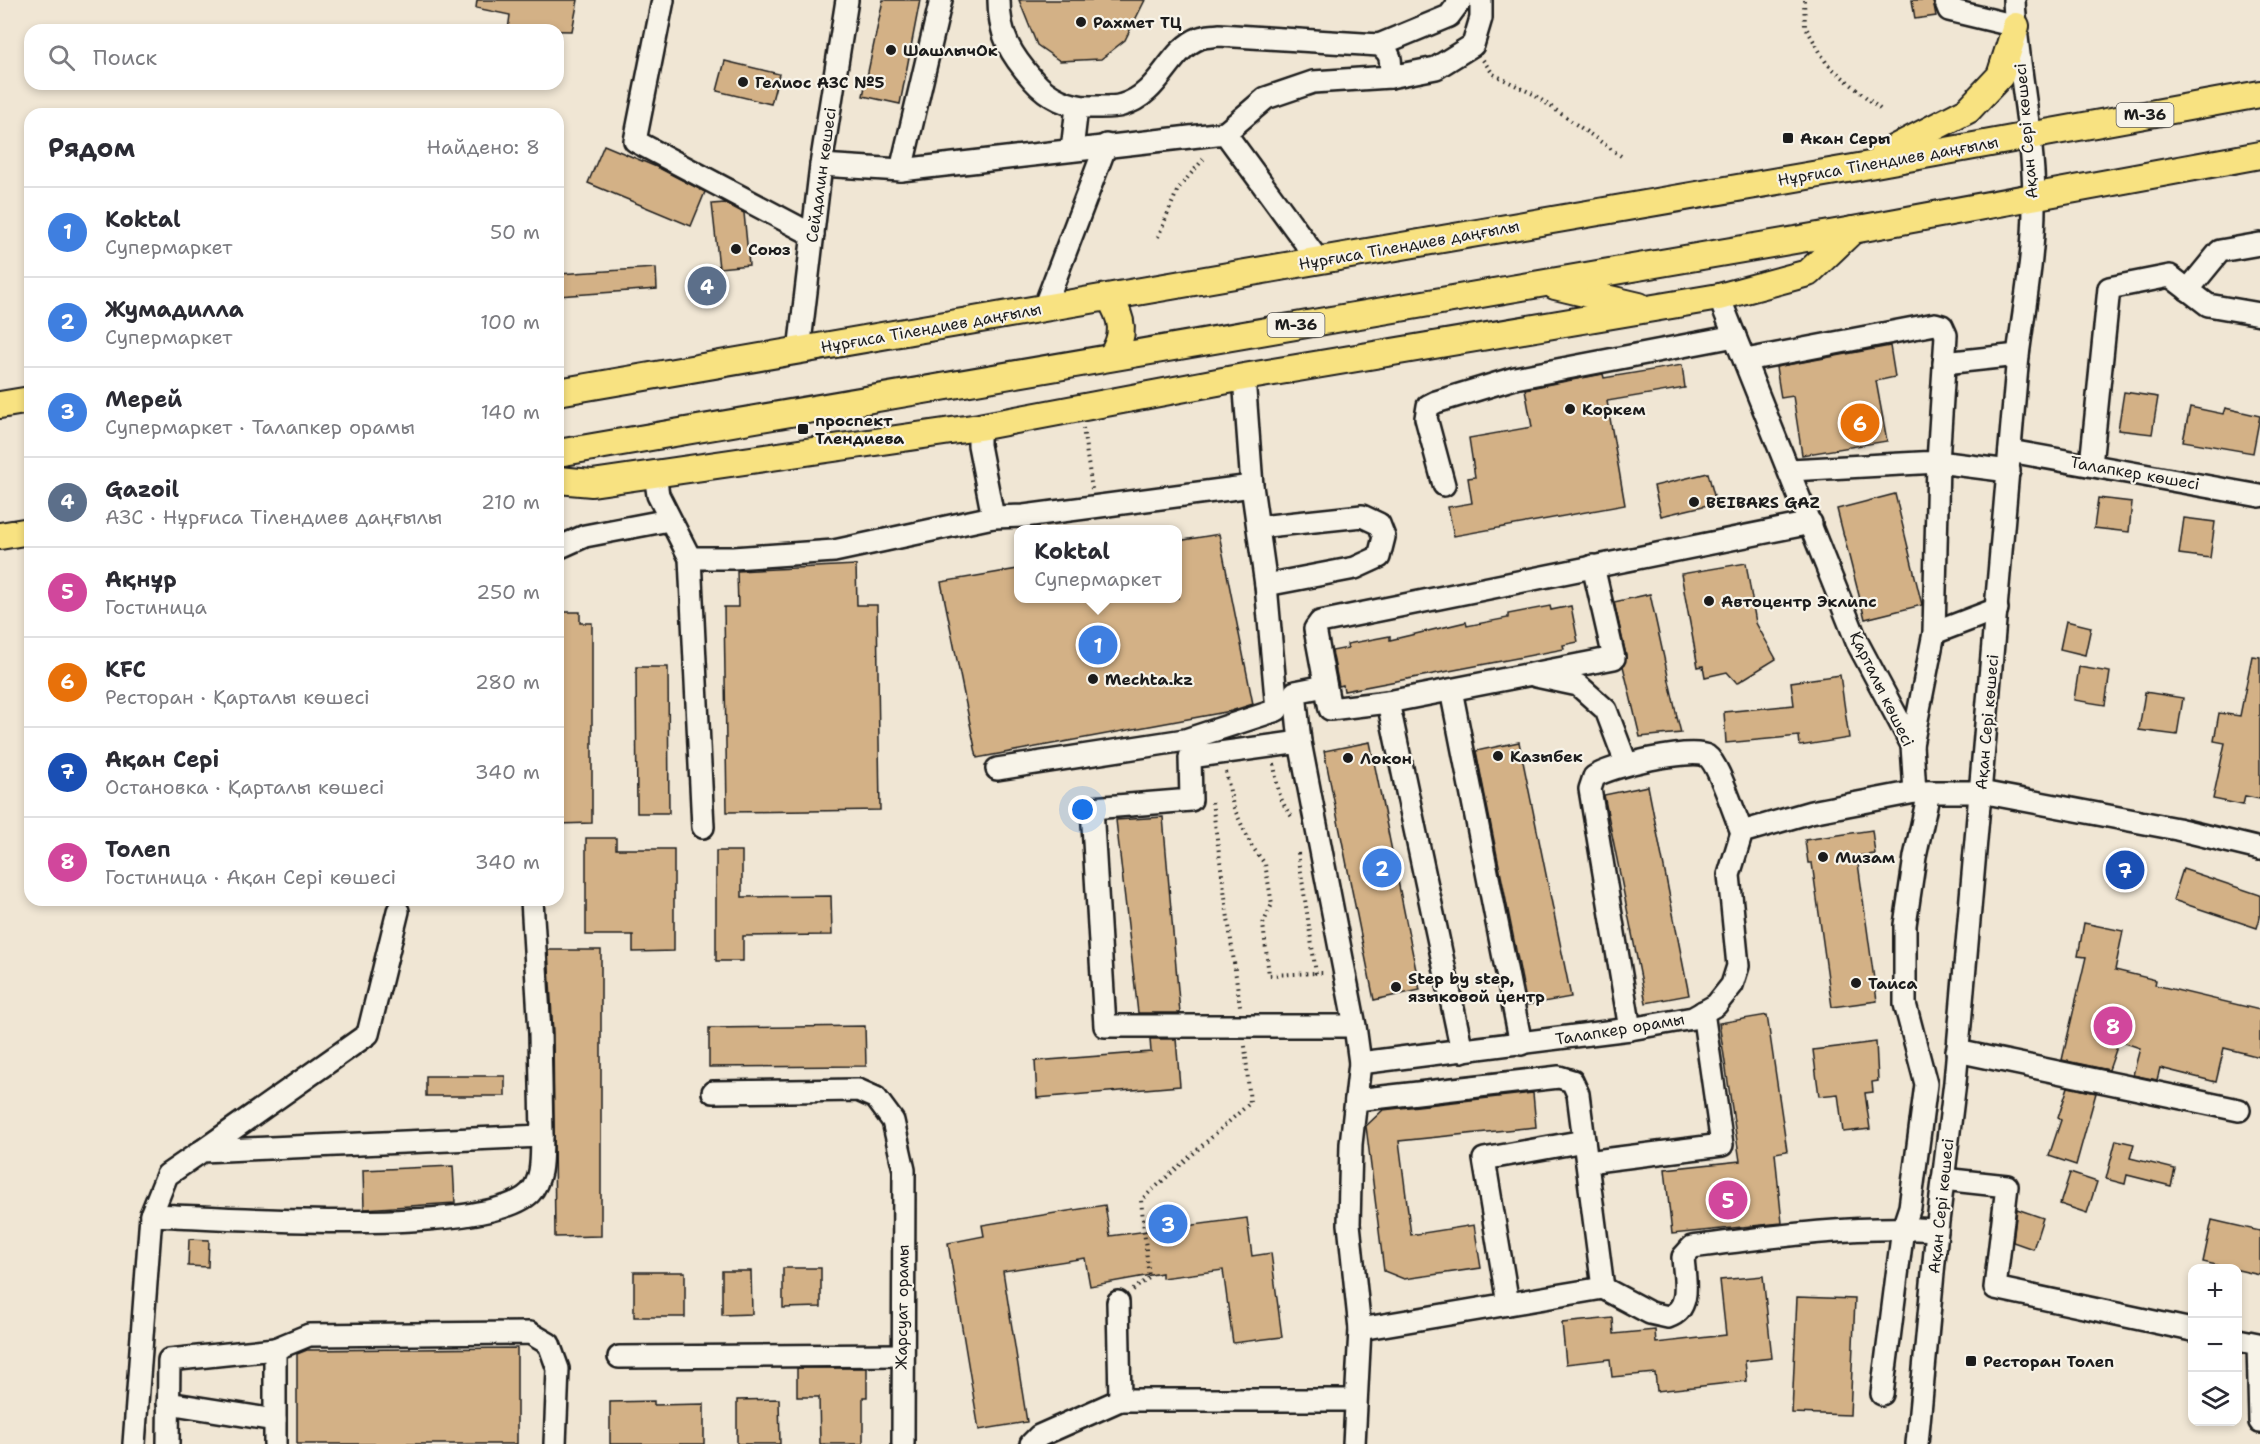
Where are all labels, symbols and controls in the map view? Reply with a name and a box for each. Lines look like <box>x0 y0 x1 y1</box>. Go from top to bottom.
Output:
place label: Рахмет ТЦ <box>1093 12 1182 33</box>
marker: Рахмет ТЦ <box>1074 15 1088 29</box>
search box <box>24 24 564 90</box>
place label: ШашлычОк <box>903 40 998 61</box>
icon: search <box>45 41 78 74</box>
text: Поиск <box>93 43 157 72</box>
marker: ШашлычОк <box>884 43 898 57</box>
street label: Ақан Сері көшесі <box>2010 62 2042 200</box>
place label: Гелиос АЗС №5 <box>755 72 884 93</box>
marker: Гелиос АЗС №5 <box>736 75 750 89</box>
road number: M-36 <box>2116 103 2174 127</box>
street label: Сейдалин көшесі <box>801 106 841 244</box>
place label: Акан Серы <box>1800 128 1891 149</box>
text: Рядом <box>48 130 135 165</box>
street label: Нұрғиса Тілендиев даңғылы <box>1776 131 2000 191</box>
marker: Акан Серы <box>1781 131 1795 145</box>
text: Найдено: 8 <box>427 134 540 160</box>
text: Koktal <box>105 205 181 234</box>
street label: Нұрғиса Тілендиев даңғылы <box>1297 215 1521 275</box>
text: 1 <box>63 219 72 245</box>
text: 50 m <box>490 219 540 245</box>
text: Супермаркет <box>105 234 232 260</box>
place label: Союз <box>748 239 791 260</box>
marker: Союз <box>729 242 743 256</box>
pin: 4 <box>688 264 726 308</box>
text: Жумадилла <box>105 295 244 324</box>
street label: Нұрғиса Тілендиев даңғылы <box>819 298 1043 358</box>
text: 2 <box>61 309 75 335</box>
text: 100 m <box>480 309 540 335</box>
road number: M-36 <box>1268 313 1324 337</box>
text: Супермаркет <box>105 324 232 350</box>
text: Мерей <box>105 385 182 414</box>
text: 3 <box>61 399 75 425</box>
text: 140 m <box>481 399 540 425</box>
place label: Коркем <box>1582 399 1646 420</box>
pin: 6 <box>1840 400 1880 446</box>
marker: Коркем <box>1563 402 1577 416</box>
place label: проспект Тлендиева <box>815 410 904 449</box>
text: Супермаркет · Талапкер орамы <box>105 414 415 440</box>
marker: проспект Тлендиева <box>796 422 810 436</box>
street label: Талапкер көшесі <box>2069 451 2201 495</box>
text: Gazoil <box>105 475 179 504</box>
text: 4 <box>61 489 75 515</box>
text: 210 m <box>481 489 540 515</box>
place label: BEIBARS GAZ <box>1706 492 1820 513</box>
marker: BEIBARS GAZ <box>1687 495 1701 509</box>
text: АЗС · Нұрғиса Тілендиев даңғылы <box>105 504 442 530</box>
popup <box>1014 525 1182 603</box>
text: Koktal <box>1034 537 1110 566</box>
text: Ақнұр <box>105 565 177 594</box>
text: Супермаркет <box>1034 566 1162 592</box>
text: 5 <box>61 579 74 605</box>
text: 250 m <box>476 579 540 605</box>
place label: Автоцентр Эклипс <box>1721 591 1877 612</box>
text: Гостиница <box>105 594 207 620</box>
marker: Автоцентр Эклипс <box>1702 594 1716 608</box>
pin: 1 <box>1078 622 1118 668</box>
street label: Қарталы көшесі <box>1845 628 1919 750</box>
street label: Ақан Сері көшесі <box>1971 653 2003 791</box>
text: KFC <box>105 655 146 684</box>
text: 6 <box>61 669 75 695</box>
text: 280 m <box>475 669 540 695</box>
place label: Mechta.kz <box>1105 669 1193 690</box>
marker: Mechta.kz <box>1086 672 1100 686</box>
text: Ресторан · Қарталы көшесі <box>105 684 370 710</box>
text: Ақан Серi <box>105 745 219 774</box>
place label: Казыбек <box>1510 746 1583 767</box>
place label: Локон <box>1360 748 1412 769</box>
marker: Казыбек <box>1491 749 1505 763</box>
marker: Локон <box>1341 751 1355 765</box>
text: 7 <box>61 759 75 785</box>
text: 340 m <box>475 759 540 785</box>
text: Остановка · Қарталы көшесі <box>105 774 384 800</box>
your location <box>1068 795 1097 824</box>
text: Толеп <box>105 835 171 864</box>
pin: 2 <box>1362 846 1402 890</box>
place label: Мизам <box>1835 847 1896 868</box>
pin: 7 <box>2106 848 2144 892</box>
text: 8 <box>61 849 75 875</box>
text: 340 m <box>475 849 540 875</box>
marker: Мизам <box>1816 850 1830 864</box>
text: Гостиница · Ақан Сері көшесі <box>105 864 396 890</box>
place label: Step by step, языковой центр <box>1408 968 1545 1007</box>
place label: Таиса <box>1868 973 1917 994</box>
marker: Таиса <box>1849 976 1863 990</box>
marker: Step by step, языковой центр <box>1389 980 1403 994</box>
pin: 8 <box>2094 1004 2132 1048</box>
street label: Талапкер орамы <box>1554 1008 1686 1050</box>
street label: Ақан Сері көшесі <box>1923 1137 1959 1275</box>
pin: 5 <box>1708 1178 1748 1222</box>
pin: 3 <box>1148 1202 1188 1246</box>
street label: Жарсуат орамы <box>890 1244 914 1370</box>
map controls <box>2188 1264 2242 1426</box>
button: + <box>2188 1264 2242 1318</box>
button: − <box>2188 1318 2242 1372</box>
place label: Ресторан Толеп <box>1983 1351 2114 1372</box>
marker: Ресторан Толеп <box>1964 1354 1978 1368</box>
button: layers <box>2188 1372 2242 1426</box>

